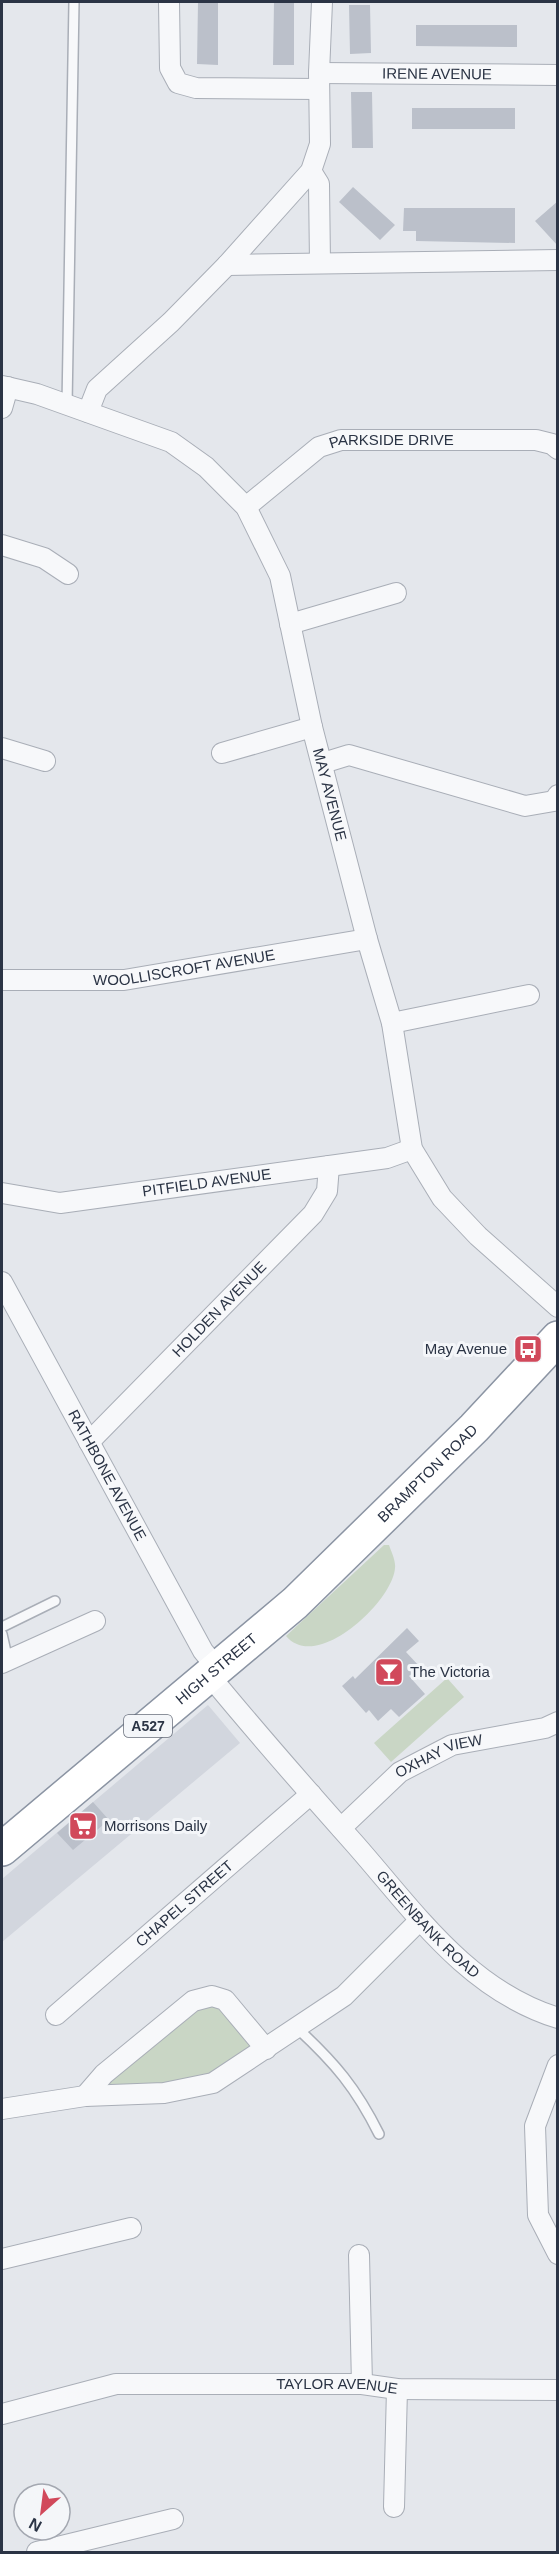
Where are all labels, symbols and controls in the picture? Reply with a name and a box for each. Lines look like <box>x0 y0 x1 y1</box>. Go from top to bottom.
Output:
street label: IRENE AVENUE <box>382 65 492 82</box>
street label: PARKSIDE DRIVE <box>327 431 454 451</box>
street label: MAY AVENUE <box>310 746 350 843</box>
street label: WOOLLISCROFT AVENUE <box>93 946 276 989</box>
street label: PITFIELD AVENUE <box>141 1165 272 1200</box>
street label: HOLDEN AVENUE <box>169 1258 269 1360</box>
bus stop icon: May Avenue <box>512 1333 544 1365</box>
place label: May Avenue <box>425 1340 507 1357</box>
street label: RATHBONE AVENUE <box>65 1407 150 1543</box>
street label: BRAMPTON ROAD <box>374 1421 481 1525</box>
street label: HIGH STREET <box>172 1630 260 1708</box>
bar icon: The Victoria <box>373 1656 405 1688</box>
place label: The Victoria <box>410 1663 490 1680</box>
road number: A527 <box>124 1715 172 1737</box>
street label: OXHAY VIEW <box>392 1730 485 1781</box>
supermarket icon: Morrisons Daily <box>67 1810 99 1842</box>
place label: Morrisons Daily <box>104 1817 208 1834</box>
street label: CHAPEL STREET <box>132 1857 236 1950</box>
street label: GREENBANK ROAD <box>373 1867 483 1981</box>
street label: TAYLOR AVENUE <box>276 2375 399 2397</box>
north arrow <box>12 2482 72 2542</box>
text: N <box>26 2515 44 2535</box>

